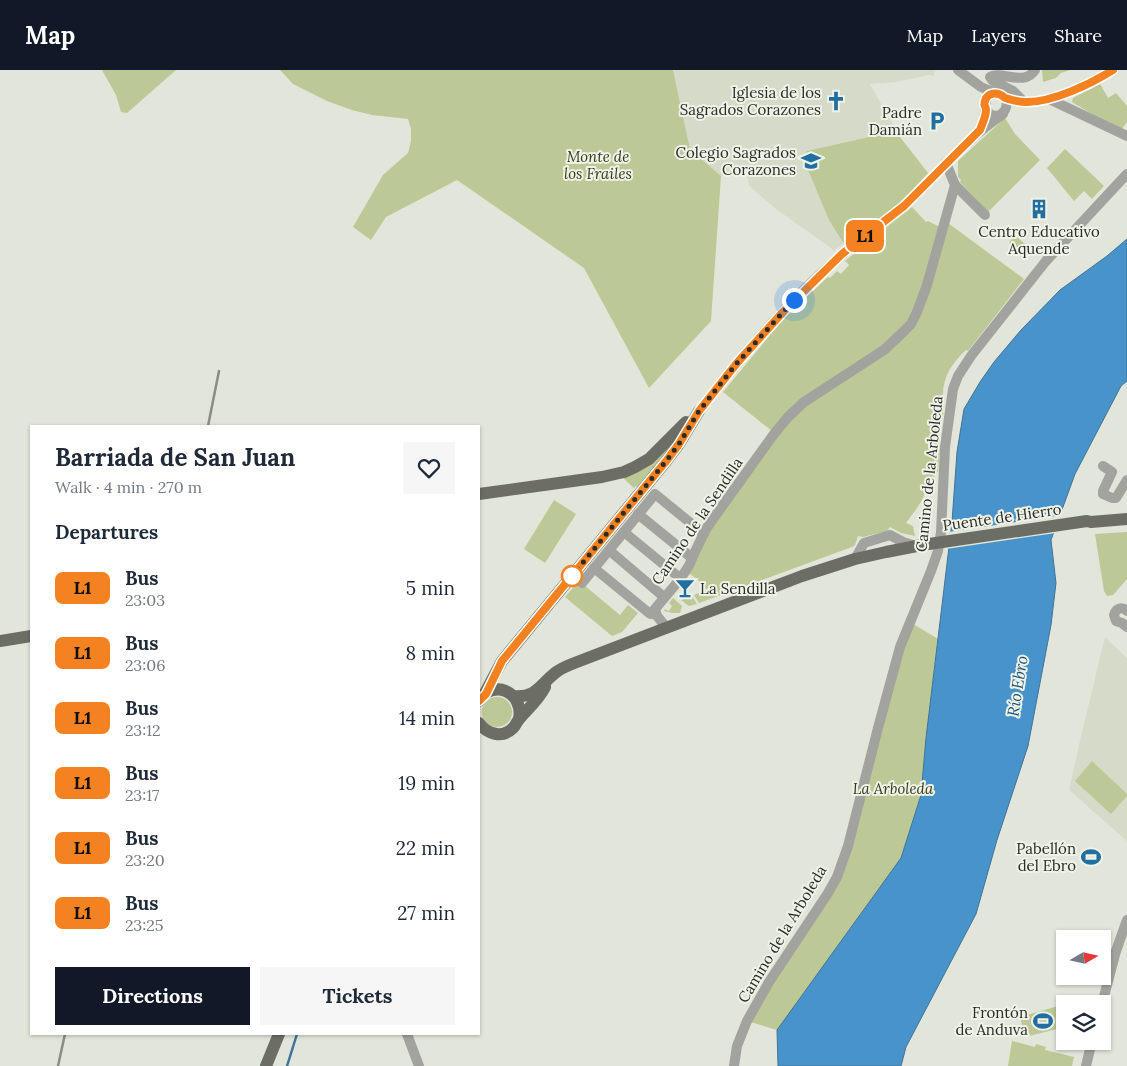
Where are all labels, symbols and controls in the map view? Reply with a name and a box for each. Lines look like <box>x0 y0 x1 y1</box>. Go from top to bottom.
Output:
text: Map <box>25 20 75 51</box>
text: Map <box>907 24 943 47</box>
text: Layers <box>971 24 1026 47</box>
text: Share <box>1054 24 1102 47</box>
place label: Iglesia de los Sagrados Corazones <box>680 83 821 119</box>
church icon: Iglesia de los Sagrados Corazones <box>825 90 847 112</box>
place label: Padre Damián <box>869 103 922 139</box>
parking icon: Padre Damián <box>926 110 948 132</box>
place label: Colegio Sagrados Corazones <box>676 143 796 179</box>
park label: Monte de los Frailes <box>564 147 632 183</box>
school or university icon: Colegio Sagrados Corazones <box>800 150 822 172</box>
building icon: Centro Educativo Aquende <box>1028 198 1050 220</box>
line badge: L1 <box>842 220 888 252</box>
place label: Centro Educativo Aquende <box>978 222 1100 258</box>
text: L1 <box>856 224 874 247</box>
your location <box>782 288 807 313</box>
street label: Camino de la Arboleda <box>911 395 947 553</box>
text: Barriada de San Juan <box>55 442 295 473</box>
button: heart <box>403 442 455 494</box>
street label: Camino de la Sendilla <box>647 454 747 588</box>
text: Walk · 4 min · 270 m <box>55 477 202 497</box>
street label: Puente de Hierro <box>941 499 1063 535</box>
text: Departures <box>55 520 158 544</box>
unlabelled marker <box>561 565 583 587</box>
text: Bus <box>125 566 158 590</box>
text: L1 <box>73 576 92 599</box>
text: 5 min <box>406 576 455 600</box>
bar icon: La Sendilla <box>674 577 696 599</box>
place label: La Sendilla <box>700 579 776 598</box>
text: 23:03 <box>125 590 165 610</box>
text: Bus <box>125 631 158 655</box>
text: L1 <box>73 641 92 664</box>
text: 8 min <box>405 641 455 665</box>
water label: Río Ebro <box>1002 654 1032 718</box>
text: 23:06 <box>125 655 165 675</box>
text: Bus <box>125 696 158 720</box>
text: L1 <box>73 706 92 729</box>
text: 14 min <box>399 706 455 730</box>
text: 23:12 <box>125 720 161 740</box>
text: Bus <box>125 761 158 785</box>
text: L1 <box>73 771 92 794</box>
text: 19 min <box>398 771 455 795</box>
park label: La Arboleda <box>853 779 934 798</box>
text: 23:17 <box>125 785 159 805</box>
text: Bus <box>125 826 158 850</box>
text: L1 <box>73 836 92 859</box>
text: 22 min <box>396 836 455 860</box>
place label: Pabellón del Ebro <box>1016 839 1076 875</box>
sports icon: Pabellón del Ebro <box>1080 846 1102 868</box>
text: 23:20 <box>125 850 165 870</box>
street label: Camino de la Arboleda <box>734 862 831 1006</box>
text: Bus <box>125 891 158 915</box>
text: L1 <box>73 901 92 924</box>
text: 27 min <box>397 901 455 925</box>
text: 23:25 <box>125 915 164 935</box>
north arrow <box>1056 930 1111 985</box>
map controls <box>1056 930 1111 1050</box>
button: Directions <box>55 967 250 1025</box>
button: Tickets <box>260 967 455 1025</box>
button: layers <box>1056 995 1111 1050</box>
place label: Frontón de Anduva <box>955 1003 1028 1039</box>
sports icon: Frontón de Anduva <box>1032 1010 1054 1032</box>

